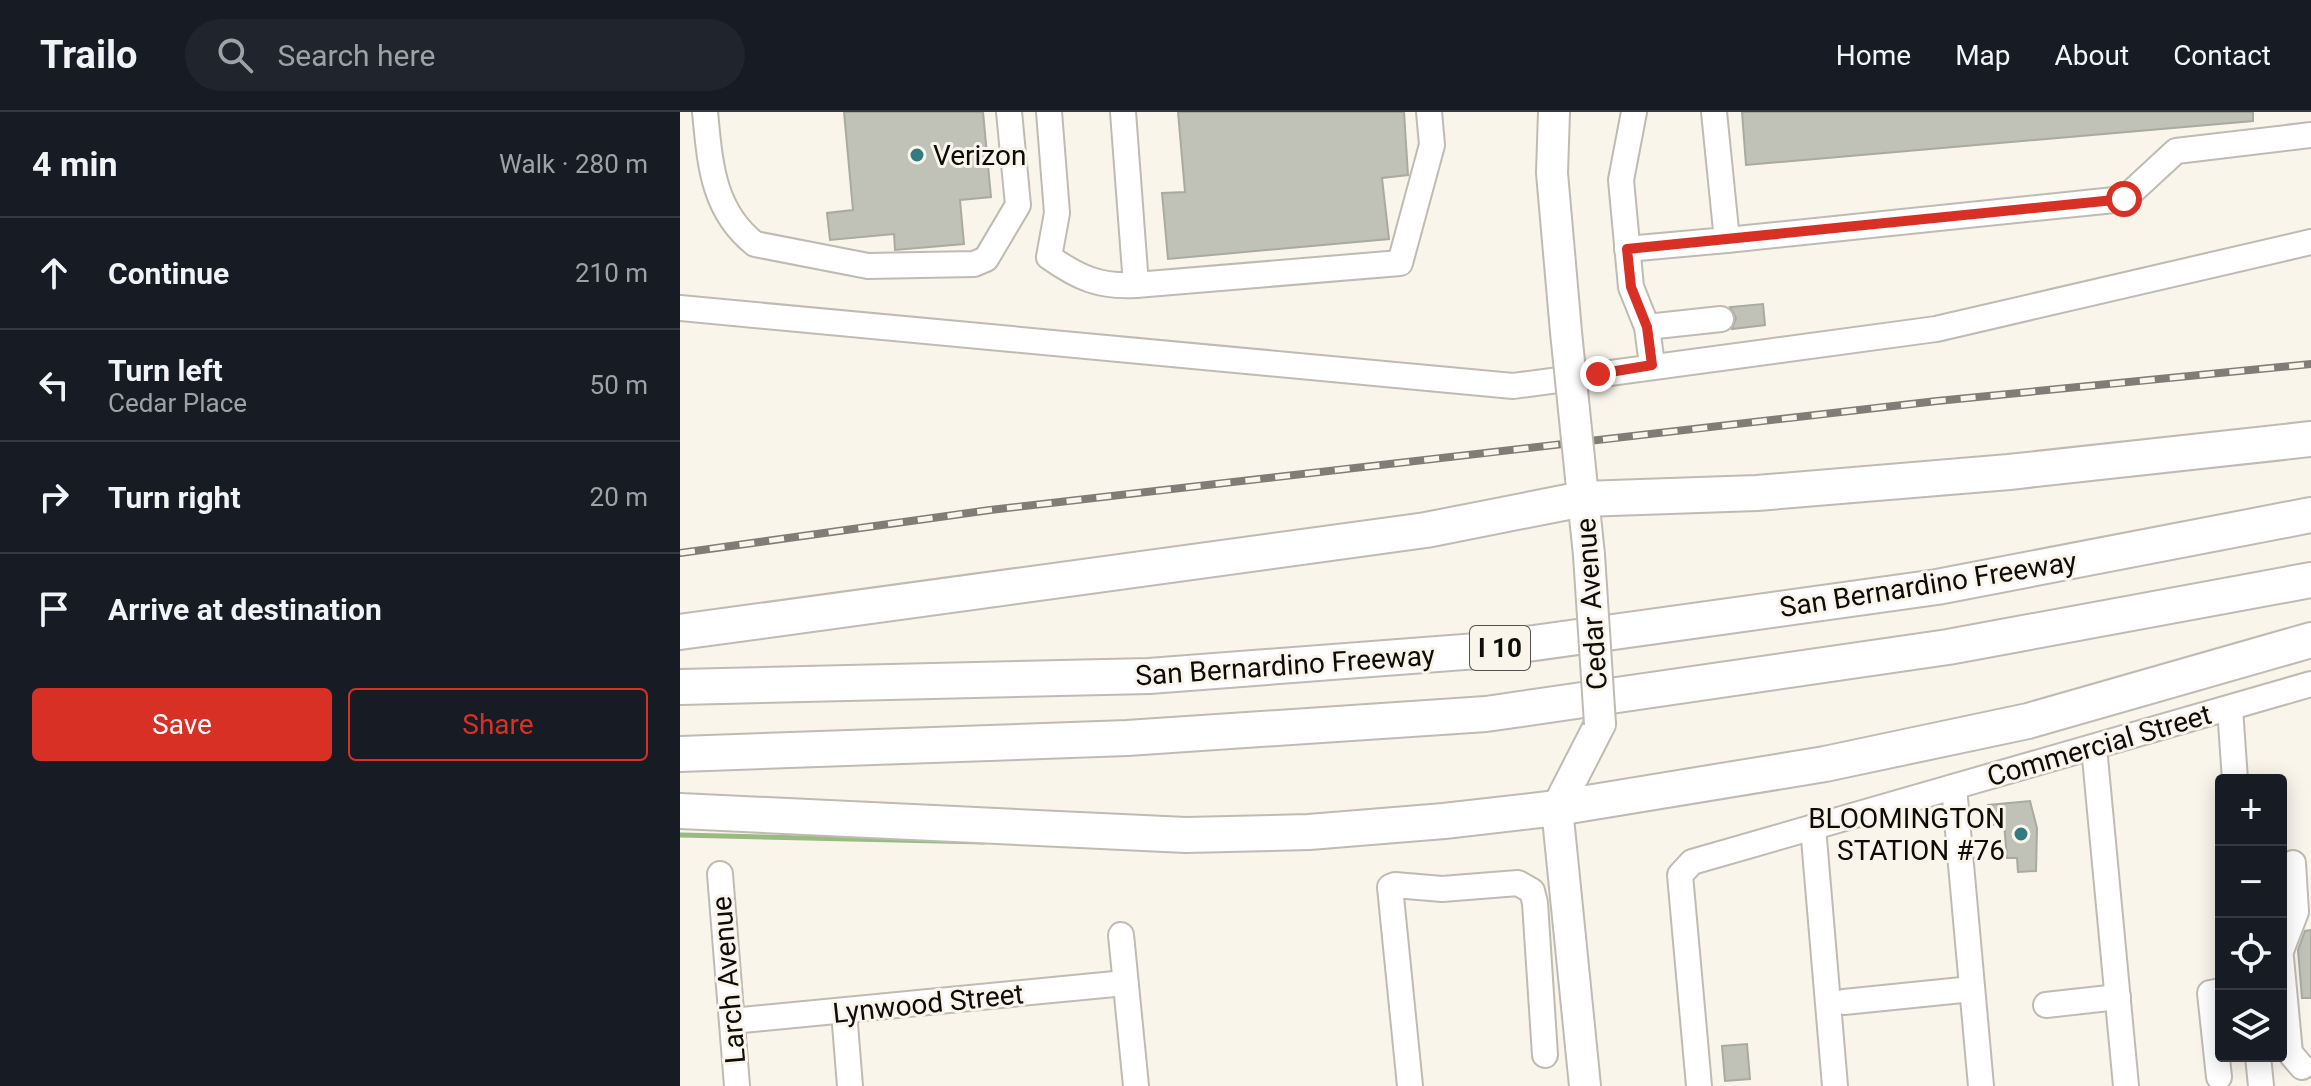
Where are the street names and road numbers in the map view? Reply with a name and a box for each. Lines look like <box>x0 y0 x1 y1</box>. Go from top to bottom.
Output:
street label: Cedar Avenue <box>1569 517 1614 691</box>
street label: San Bernardino Freeway <box>1777 545 2079 624</box>
road number: I 10 <box>1470 626 1530 670</box>
street label: San Bernardino Freeway <box>1134 639 1436 692</box>
street label: Commercial Street <box>1983 698 2215 793</box>
street label: Larch Avenue <box>705 895 752 1065</box>
street label: Lynwood Street <box>831 977 1025 1030</box>

